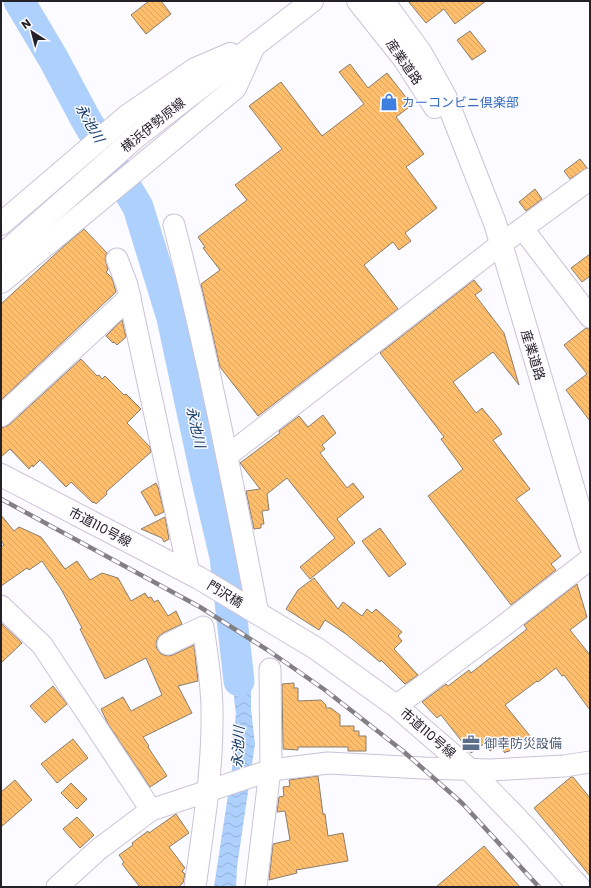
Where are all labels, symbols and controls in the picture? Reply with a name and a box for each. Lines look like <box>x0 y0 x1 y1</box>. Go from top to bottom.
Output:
north arrow <box>12 12 52 52</box>
text: N <box>18 15 34 33</box>
street label: 産業道路 <box>381 35 427 89</box>
shop icon: カーコンビニ倶楽部 <box>379 92 399 112</box>
street label: 横浜伊勢原線 <box>117 93 189 157</box>
place label: カーコンビニ倶楽部 <box>402 93 519 112</box>
water label: 永池川 <box>71 100 110 148</box>
street label: 産業道路 <box>516 327 550 383</box>
water label: 永池川 <box>182 404 211 452</box>
street label: 市道110号線 <box>65 503 135 551</box>
street label: 門沢橋 <box>203 576 247 612</box>
street label: 市道110号線 <box>396 703 460 763</box>
water label: 永池川 <box>227 724 249 768</box>
office icon: 御幸防災設備 <box>461 733 481 753</box>
place label: 御幸防災設備 <box>484 734 562 753</box>

